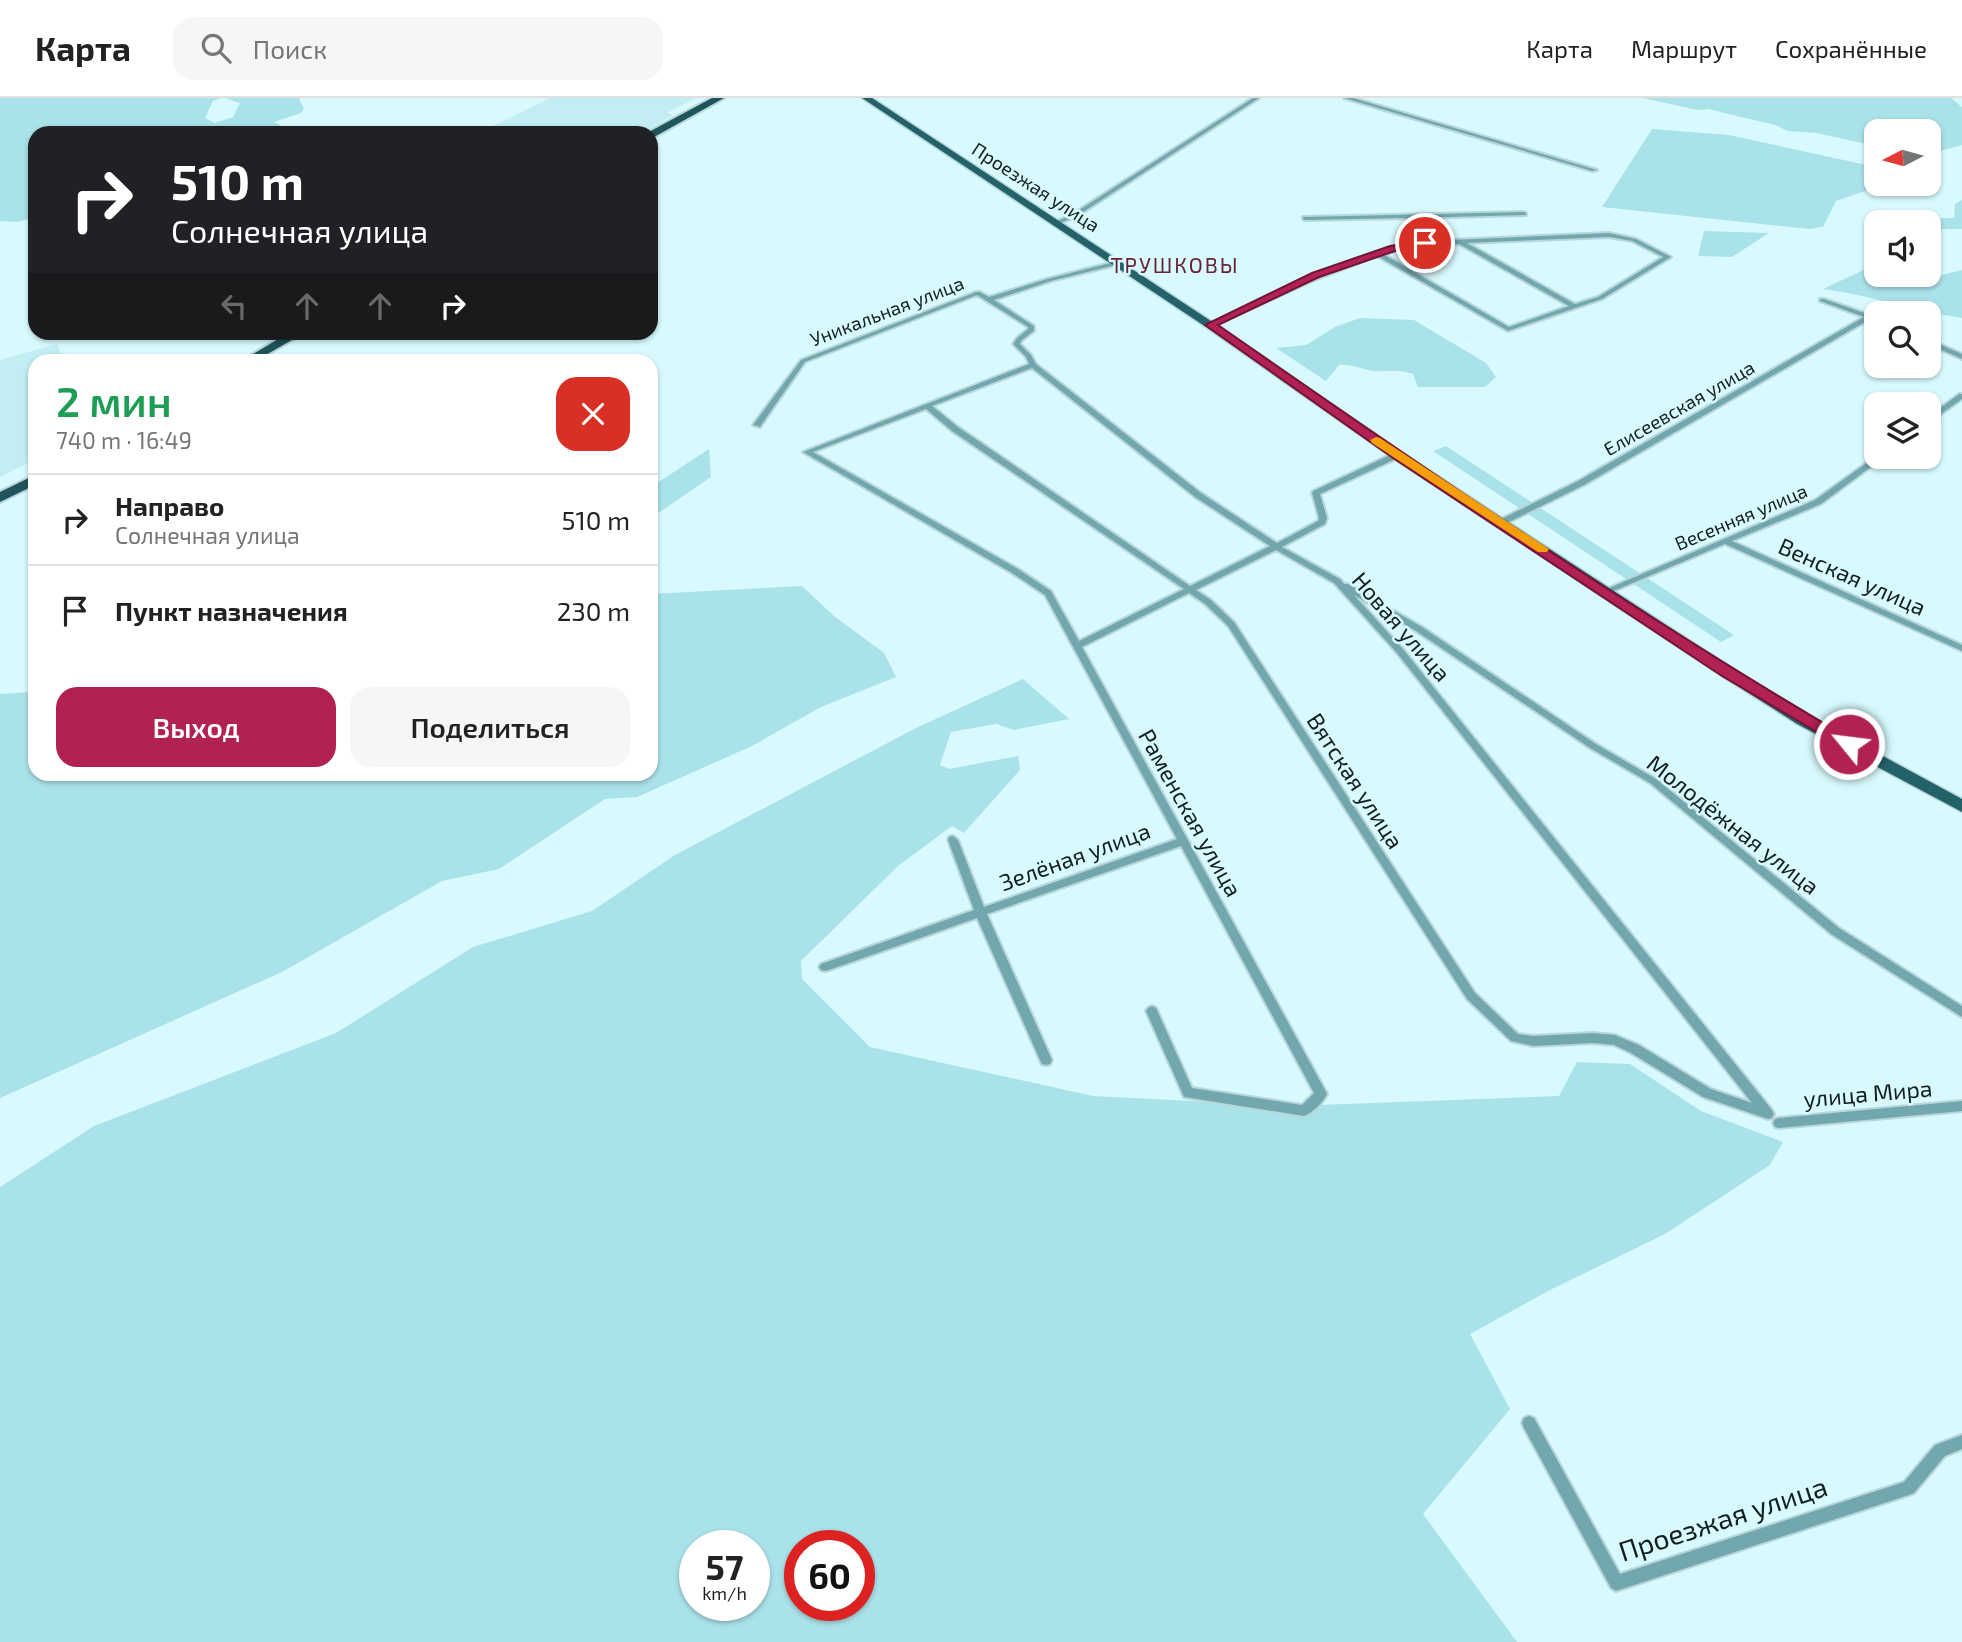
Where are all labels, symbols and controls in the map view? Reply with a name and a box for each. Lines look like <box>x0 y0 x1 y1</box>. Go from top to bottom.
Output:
search box <box>173 17 663 80</box>
text: Карта <box>35 28 131 68</box>
icon: search <box>197 29 235 67</box>
text: Поиск <box>253 33 327 64</box>
text: Карта <box>1526 34 1593 63</box>
text: Маршрут <box>1631 34 1737 63</box>
text: Сохранённые <box>1775 34 1927 63</box>
north arrow <box>1864 119 1941 196</box>
map controls <box>1864 119 1941 469</box>
street label: Проезжая улица <box>968 137 1104 237</box>
text: 510 m <box>171 151 304 210</box>
icon: right <box>56 154 147 245</box>
button: sound <box>1864 210 1941 287</box>
text: Солнечная улица <box>171 211 428 249</box>
pin <box>1395 213 1455 273</box>
icon: arrive <box>1406 224 1444 262</box>
district label: ТРУШКОВЫ <box>1110 252 1240 277</box>
street label: Уникальная улица <box>807 271 967 351</box>
icon: left <box>215 287 253 325</box>
icon: ahead <box>288 287 326 325</box>
icon: ahead <box>361 287 399 325</box>
icon: right <box>434 287 472 325</box>
button: search <box>1864 301 1941 378</box>
street label: Елисеевская улица <box>1599 355 1759 461</box>
text: 2 мин <box>56 375 172 425</box>
button: close <box>556 377 630 451</box>
button: layers <box>1864 392 1941 469</box>
text: 740 m · 16:49 <box>56 426 192 454</box>
street label: Весенняя улица <box>1671 478 1811 556</box>
text: Направо <box>115 490 224 521</box>
icon: right <box>56 501 94 539</box>
text: 510 m <box>561 504 630 535</box>
text: Солнечная улица <box>115 521 300 549</box>
street label: Венская улица <box>1774 531 1930 622</box>
street label: Новая улица <box>1346 566 1457 687</box>
icon: arrive <box>56 592 94 630</box>
text: Пункт назначения <box>115 595 348 626</box>
text: 230 m <box>557 595 630 626</box>
button: Выход <box>56 687 336 767</box>
button: Поделиться <box>350 687 630 767</box>
street label: Вятская улица <box>1301 707 1410 854</box>
position arrow <box>1812 707 1886 781</box>
street label: Раменская улица <box>1132 724 1249 902</box>
street label: Молодёжная улица <box>1641 748 1825 901</box>
street label: Зелёная улица <box>995 816 1154 897</box>
street label: улица Мира <box>1802 1073 1934 1114</box>
street label: Проезжая улица <box>1614 1468 1831 1568</box>
speed limit sign: 60 <box>784 1530 875 1621</box>
text: 57 <box>706 1545 743 1587</box>
text: km/h <box>702 1582 747 1604</box>

